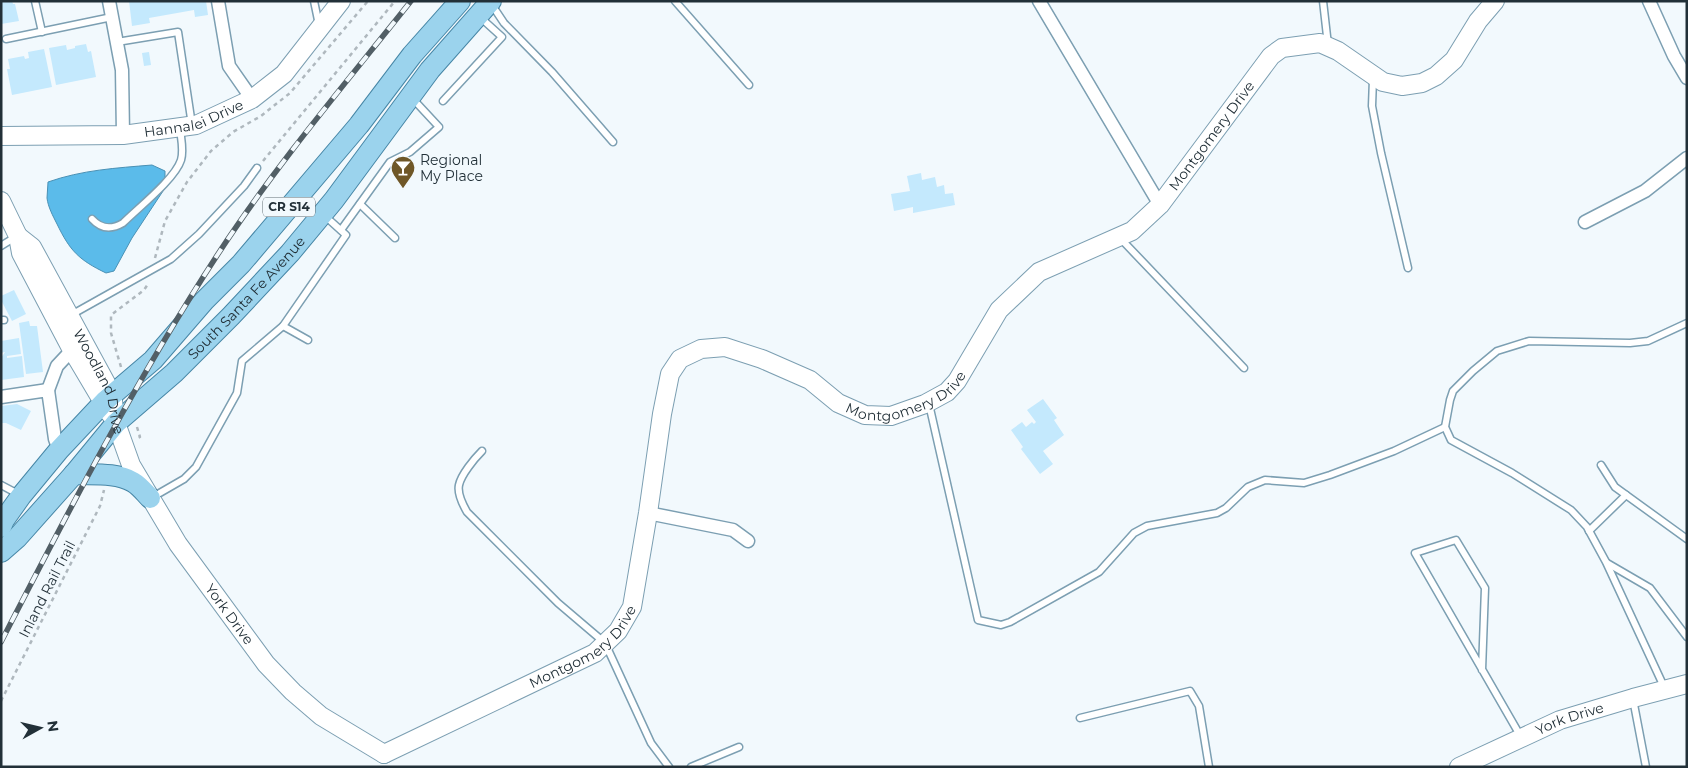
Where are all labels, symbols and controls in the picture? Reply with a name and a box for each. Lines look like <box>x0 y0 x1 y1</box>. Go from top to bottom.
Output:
street label: Montgomery Drive <box>1165 77 1258 194</box>
street label: Hannalei Drive <box>143 95 246 141</box>
place label: Regional My Place <box>420 151 483 185</box>
bar icon: Regional My Place <box>390 155 416 189</box>
road number: CR S14 <box>263 198 315 216</box>
street label: South Santa Fe Avenue <box>184 233 309 363</box>
street label: Woodland Drive <box>69 326 128 437</box>
street label: Montgomery Drive <box>843 368 970 425</box>
street label: Inland Rail Trail <box>15 537 79 641</box>
street label: York Drive <box>201 580 258 648</box>
street label: Montgomery Drive <box>526 602 640 692</box>
street label: York Drive <box>1533 698 1606 739</box>
north arrow <box>15 703 65 753</box>
text: N <box>43 719 63 733</box>

